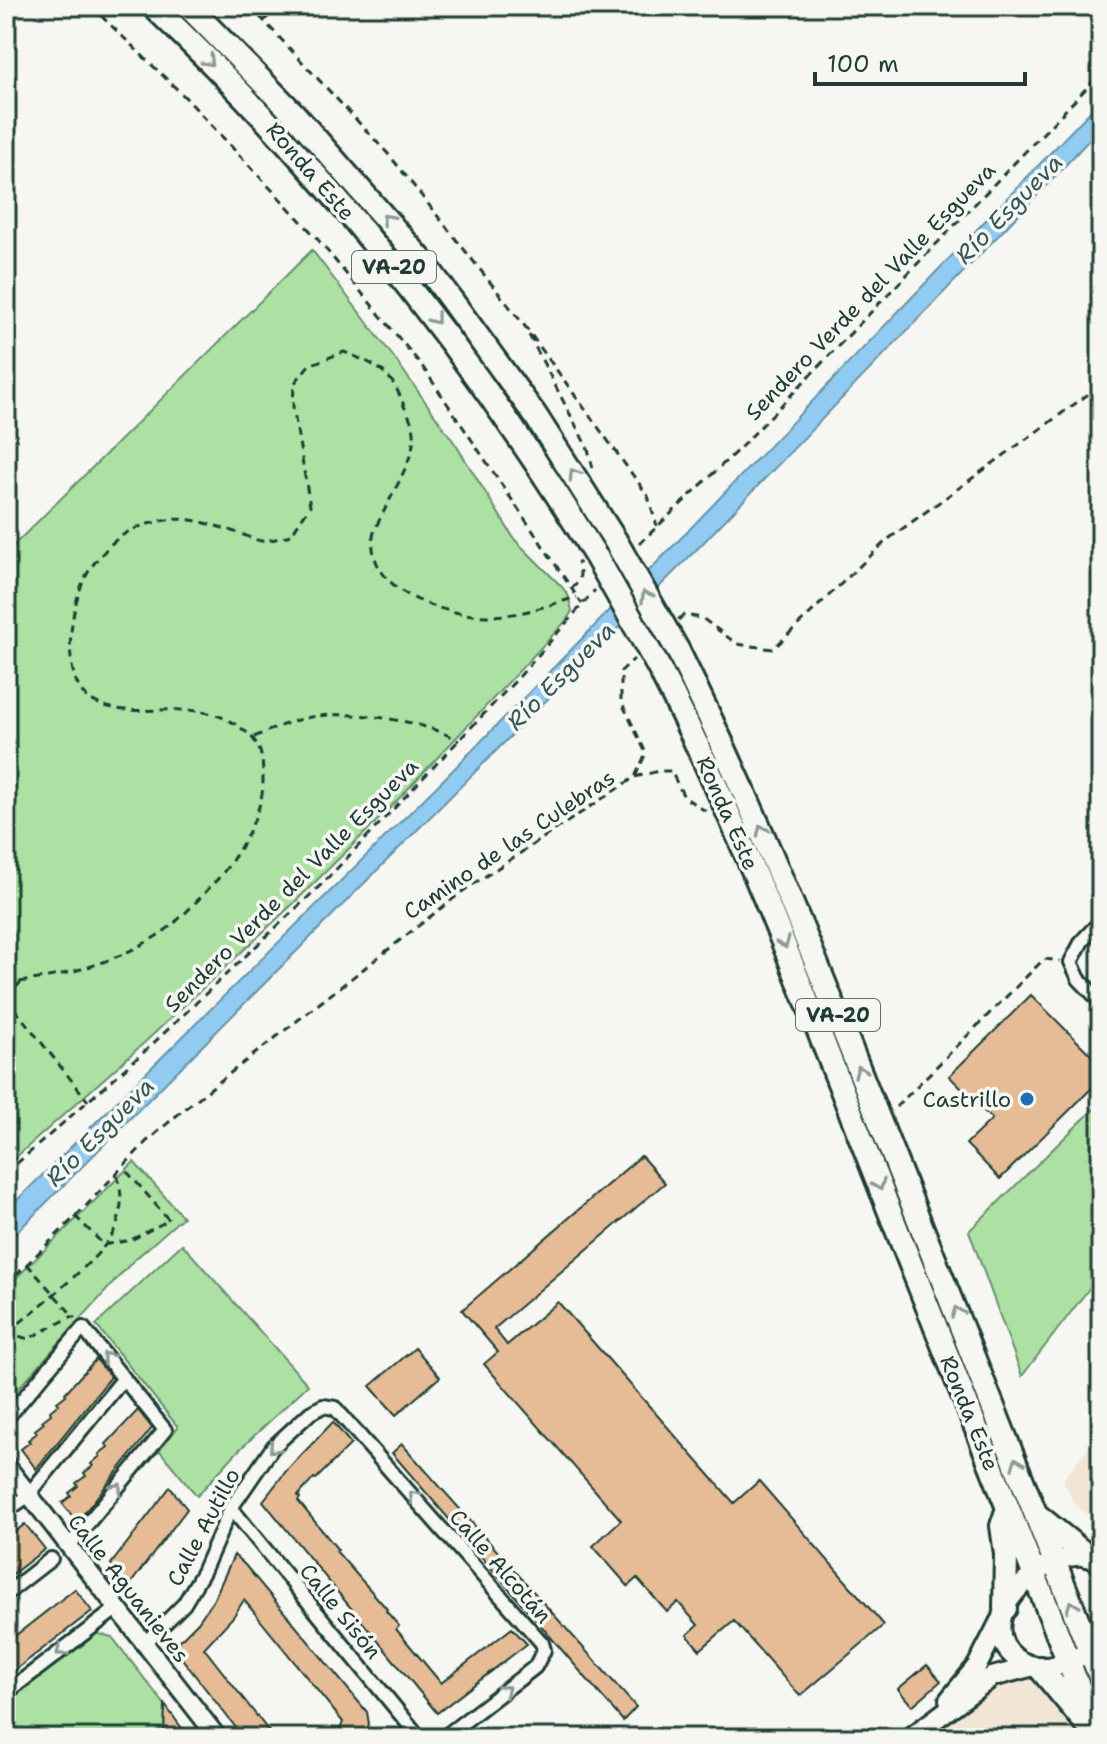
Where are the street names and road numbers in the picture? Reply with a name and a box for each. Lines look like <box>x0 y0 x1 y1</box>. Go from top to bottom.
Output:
street label: Ronda Este <box>260 116 361 227</box>
street label: Sendero Verde del Valle Esgueva <box>739 156 1002 427</box>
road number: VA-20 <box>352 251 436 283</box>
street label: Sendero Verde del Valle Esgueva <box>158 752 425 1019</box>
street label: Ronda Este <box>690 752 766 875</box>
street label: Camino de las Culebras <box>398 763 621 926</box>
road number: VA-20 <box>796 999 880 1031</box>
street label: Ronda Este <box>933 1351 1006 1475</box>
street label: Calle Autillo <box>160 1463 247 1591</box>
street label: Calle Alcotán <box>443 1503 558 1629</box>
street label: Calle Aguanieves <box>61 1508 196 1669</box>
street label: Calle Sisón <box>293 1558 388 1665</box>

